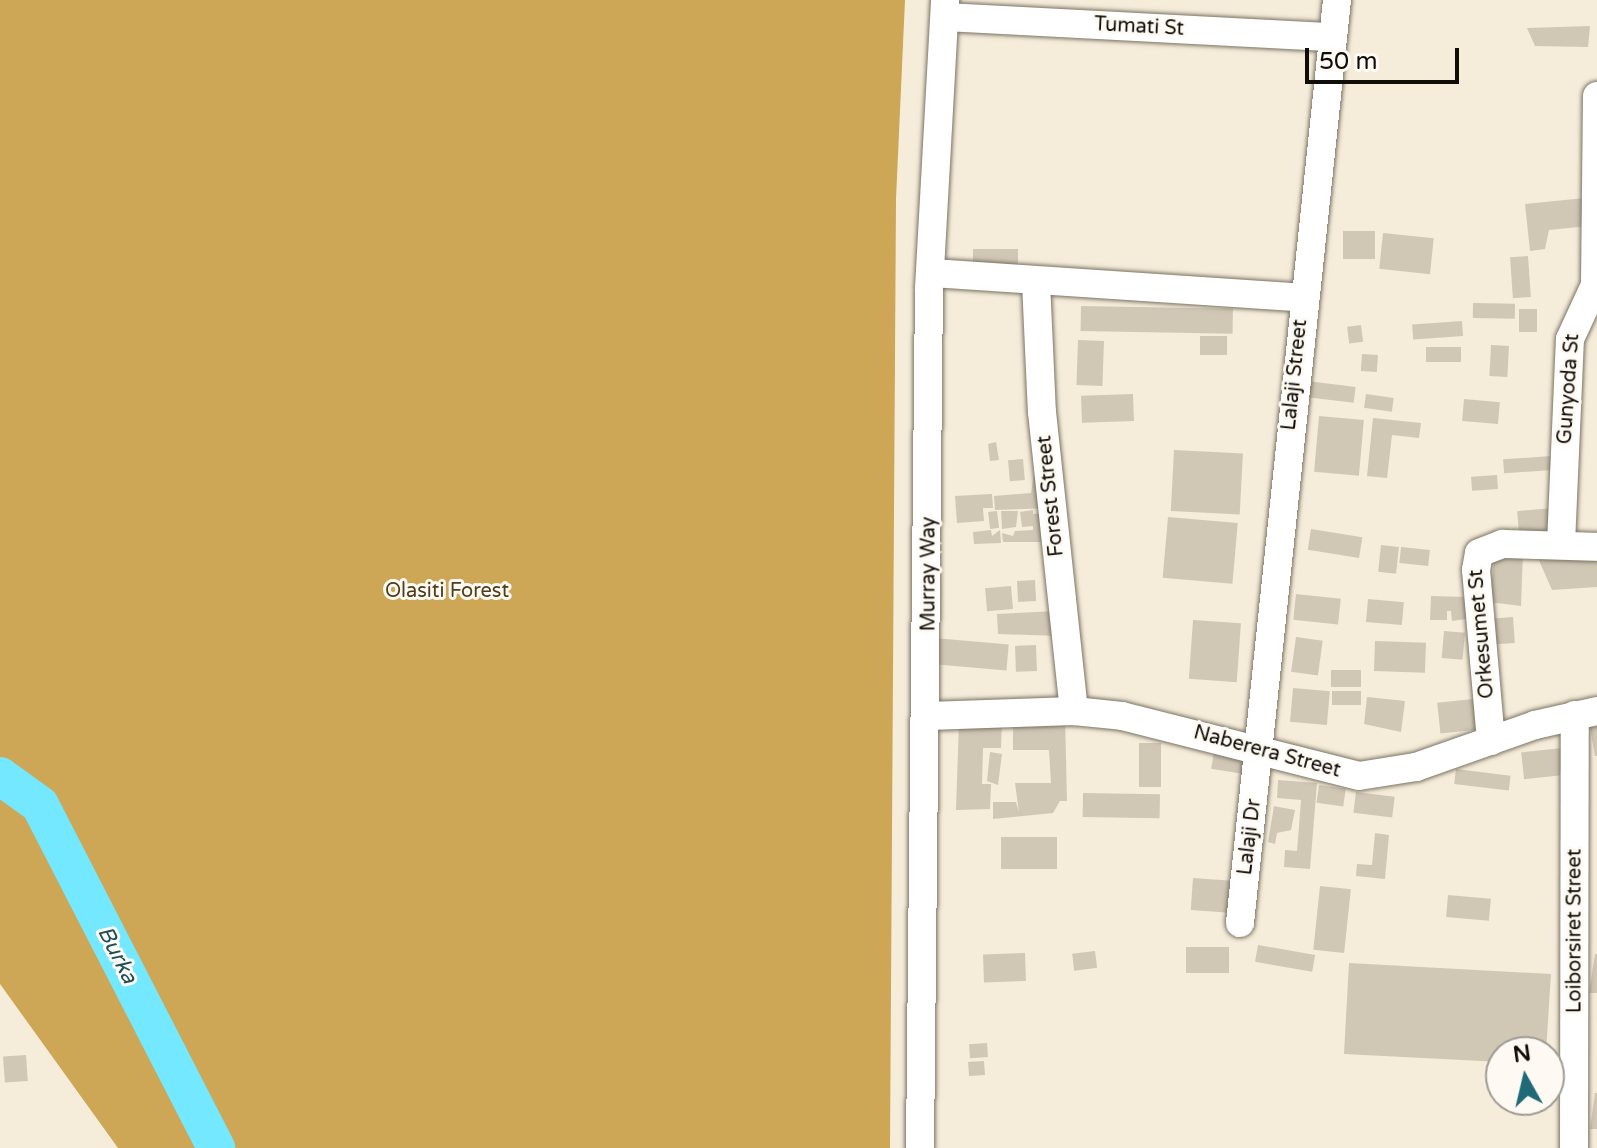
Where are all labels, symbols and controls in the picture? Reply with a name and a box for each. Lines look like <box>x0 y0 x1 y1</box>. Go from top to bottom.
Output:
street label: Tumati St <box>1094 13 1184 41</box>
scale bar <box>1309 32 1463 82</box>
text: 50 m <box>1319 47 1377 76</box>
street label: Lalaji Street <box>1277 318 1313 432</box>
street label: Gunyoda St <box>1553 333 1585 445</box>
street label: Forest Street <box>1033 434 1069 558</box>
street label: Murray Way <box>917 517 941 631</box>
street label: Orkesumet St <box>1464 568 1500 700</box>
park label: Olasiti Forest <box>385 579 509 603</box>
street label: Naberera Street <box>1191 721 1343 783</box>
street label: Lalaji Dr <box>1233 797 1267 877</box>
street label: Loiborsiret Street <box>1563 849 1587 1013</box>
water label: Burka <box>91 922 143 988</box>
north arrow <box>1485 1036 1565 1116</box>
text: N <box>1511 1040 1532 1068</box>

